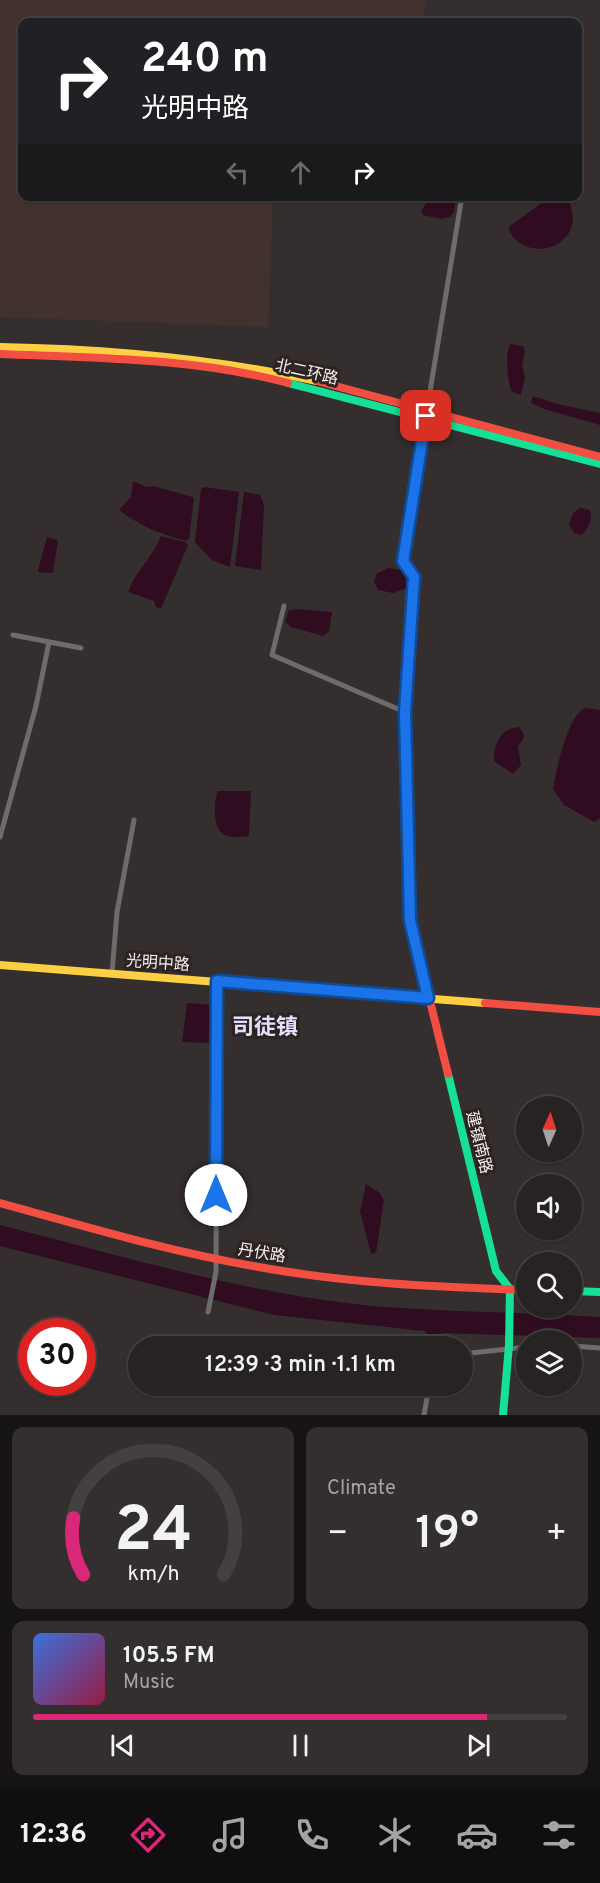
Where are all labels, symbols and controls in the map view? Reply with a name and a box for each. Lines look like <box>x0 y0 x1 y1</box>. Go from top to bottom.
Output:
text: 240 m <box>141 34 269 87</box>
icon: right <box>42 42 120 120</box>
text: 光明中路 <box>141 93 249 127</box>
icon: left <box>221 156 254 189</box>
icon: ahead <box>284 156 317 189</box>
icon: right <box>347 156 380 189</box>
street label: 北二环路 <box>273 356 340 390</box>
pin <box>400 390 451 441</box>
icon: arrive <box>409 399 442 432</box>
street label: 光明中路 <box>125 952 190 976</box>
district label: 司徒镇 <box>232 1015 298 1042</box>
north arrow <box>516 1096 582 1162</box>
map controls <box>516 1096 582 1396</box>
street label: 建镇南路 <box>461 1109 496 1176</box>
position arrow <box>184 1163 248 1227</box>
button: sound <box>516 1174 582 1240</box>
street label: 丹伏路 <box>236 1240 287 1268</box>
button: search <box>516 1252 582 1318</box>
speed limit sign: 30 <box>18 1318 96 1396</box>
button: layers <box>516 1330 582 1396</box>
text: 12:39 · 3 min · 1.1 km <box>205 1352 396 1379</box>
text: Climate <box>327 1476 396 1502</box>
text: 24 <box>114 1494 192 1573</box>
text: 19° <box>415 1507 479 1564</box>
text: − <box>327 1514 348 1556</box>
text: + <box>546 1514 567 1556</box>
text: km/h <box>127 1561 179 1588</box>
text: 105.5 FM <box>123 1643 214 1670</box>
text: Music <box>123 1670 175 1696</box>
icon: previous <box>106 1729 139 1762</box>
icon: pause <box>284 1729 317 1762</box>
icon: next <box>462 1729 495 1762</box>
icon: directions <box>127 1814 169 1856</box>
icon: music <box>209 1814 251 1856</box>
icon: phone <box>291 1814 333 1856</box>
icon: climate <box>374 1814 416 1856</box>
icon: car <box>456 1814 498 1856</box>
icon: filters <box>538 1814 580 1856</box>
text: 12:36 <box>20 1818 87 1852</box>

